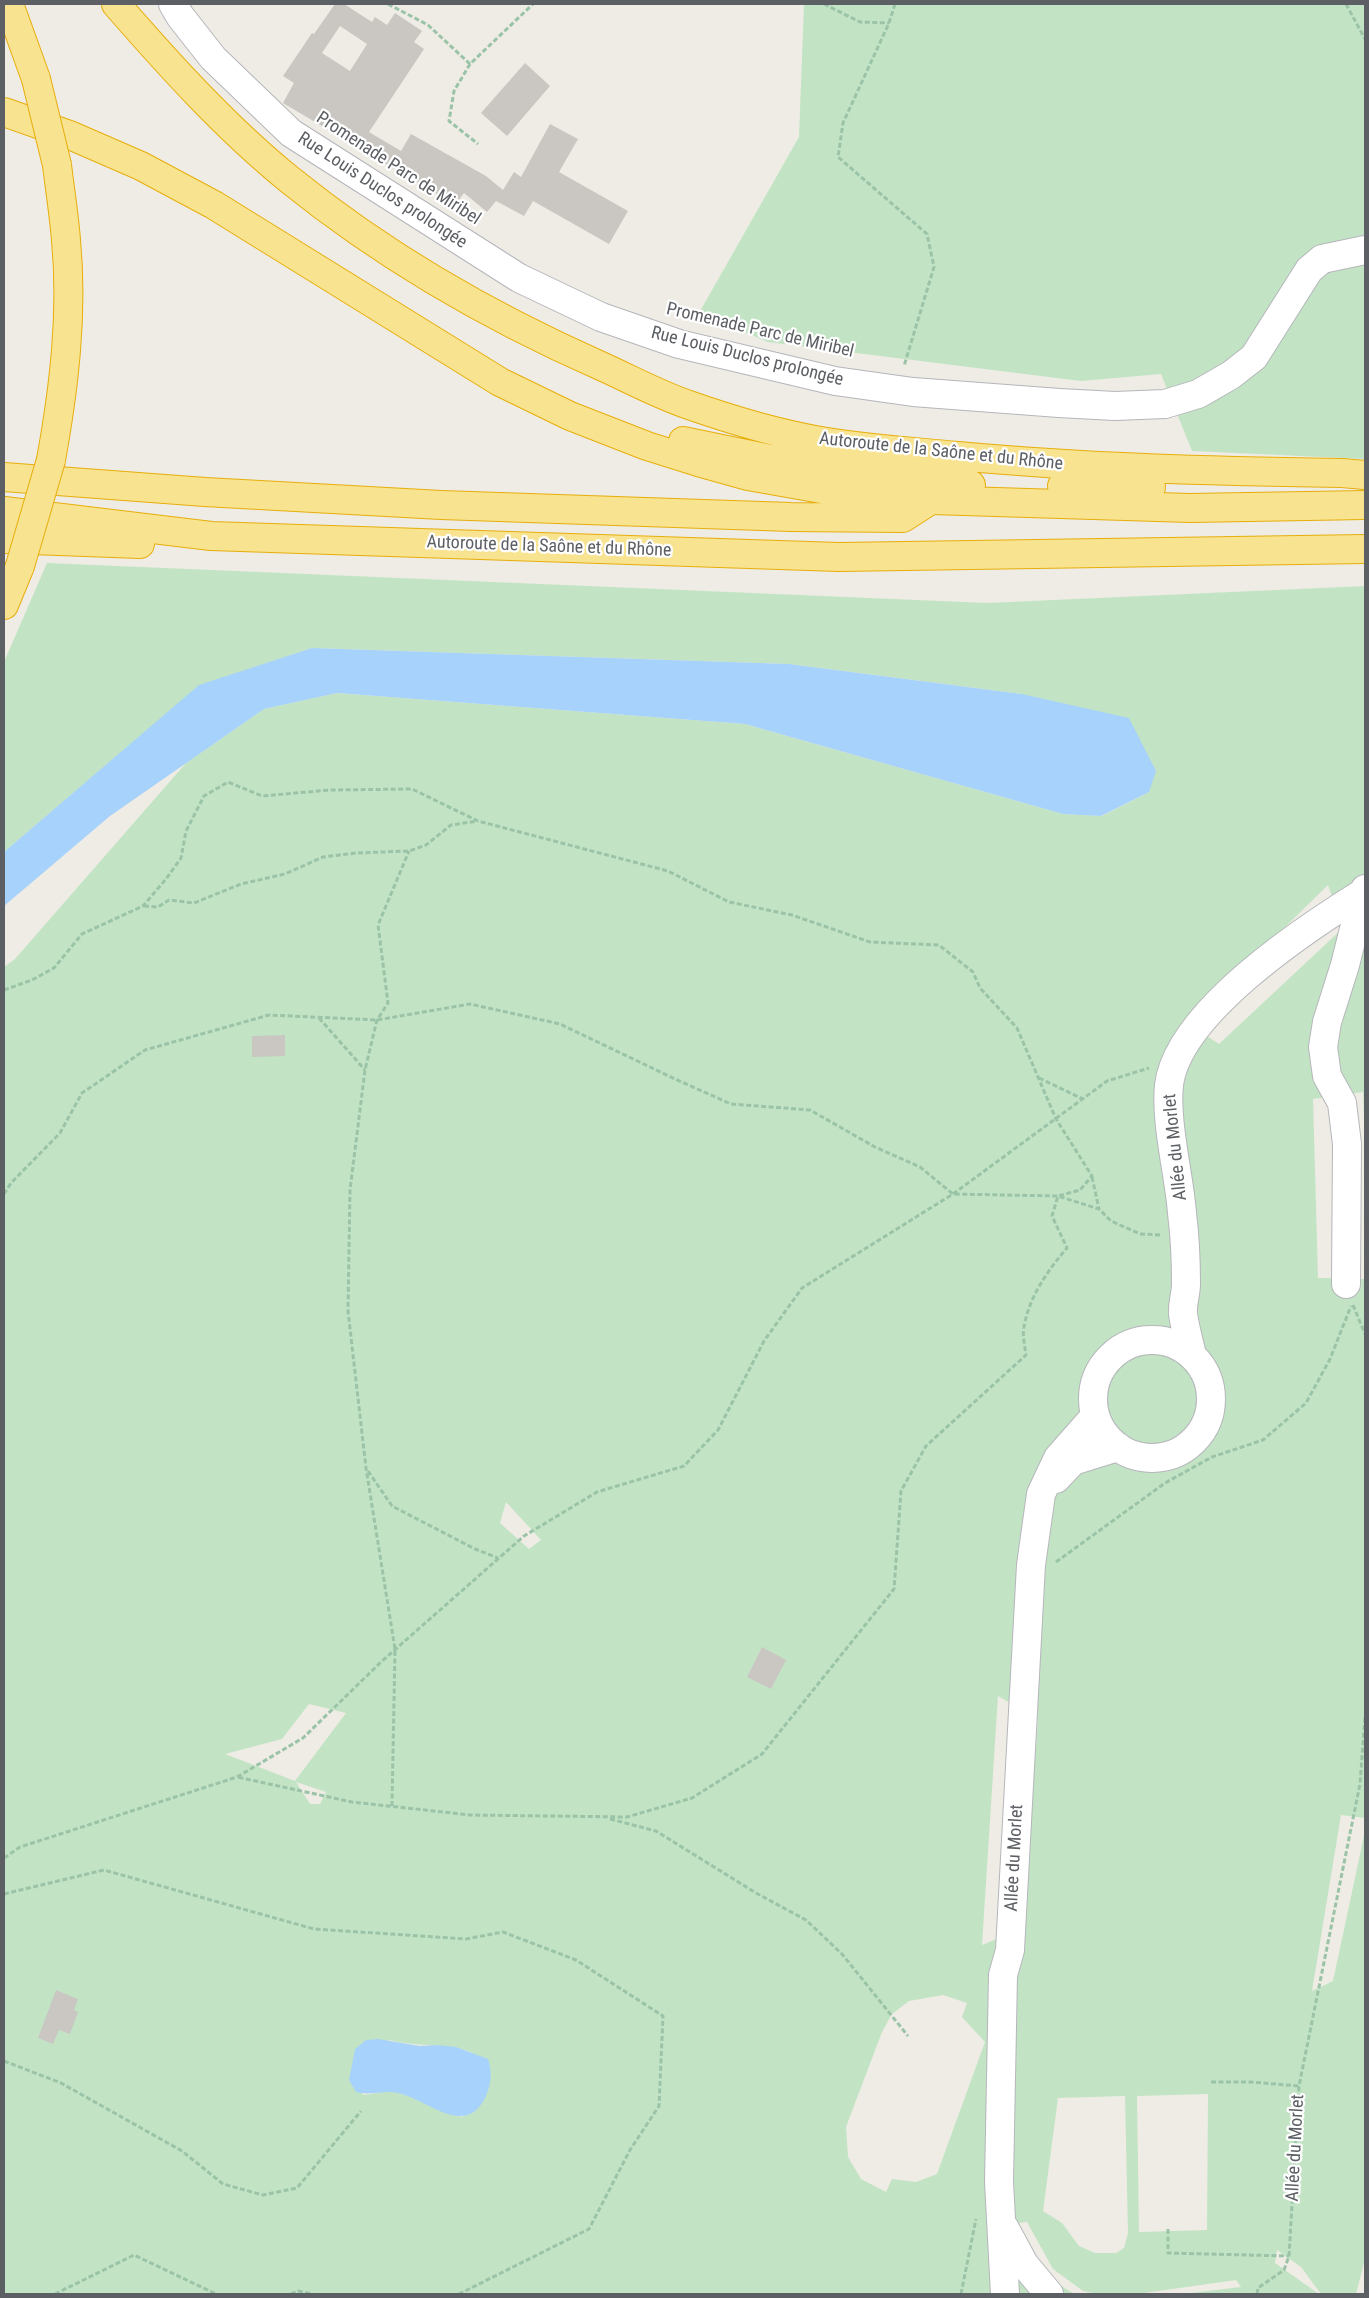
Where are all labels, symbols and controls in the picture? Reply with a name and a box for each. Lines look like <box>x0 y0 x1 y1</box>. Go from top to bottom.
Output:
street label: Promenade Parc de Miribel <box>312 108 484 230</box>
street label: Rue Louis Duclos prolongée <box>293 128 471 254</box>
street label: Promenade Parc de Miribel <box>664 299 856 363</box>
street label: Rue Louis Duclos prolongée <box>649 323 845 391</box>
street label: Autoroute de la Saône et du Rhône <box>818 428 1064 476</box>
street label: Autoroute de la Saône et du Rhône <box>426 532 672 562</box>
street label: Allée du Morlet <box>1160 1092 1192 1202</box>
street label: Allée du Morlet <box>1001 1804 1029 1912</box>
street label: Allée du Morlet <box>1282 2094 1310 2202</box>

